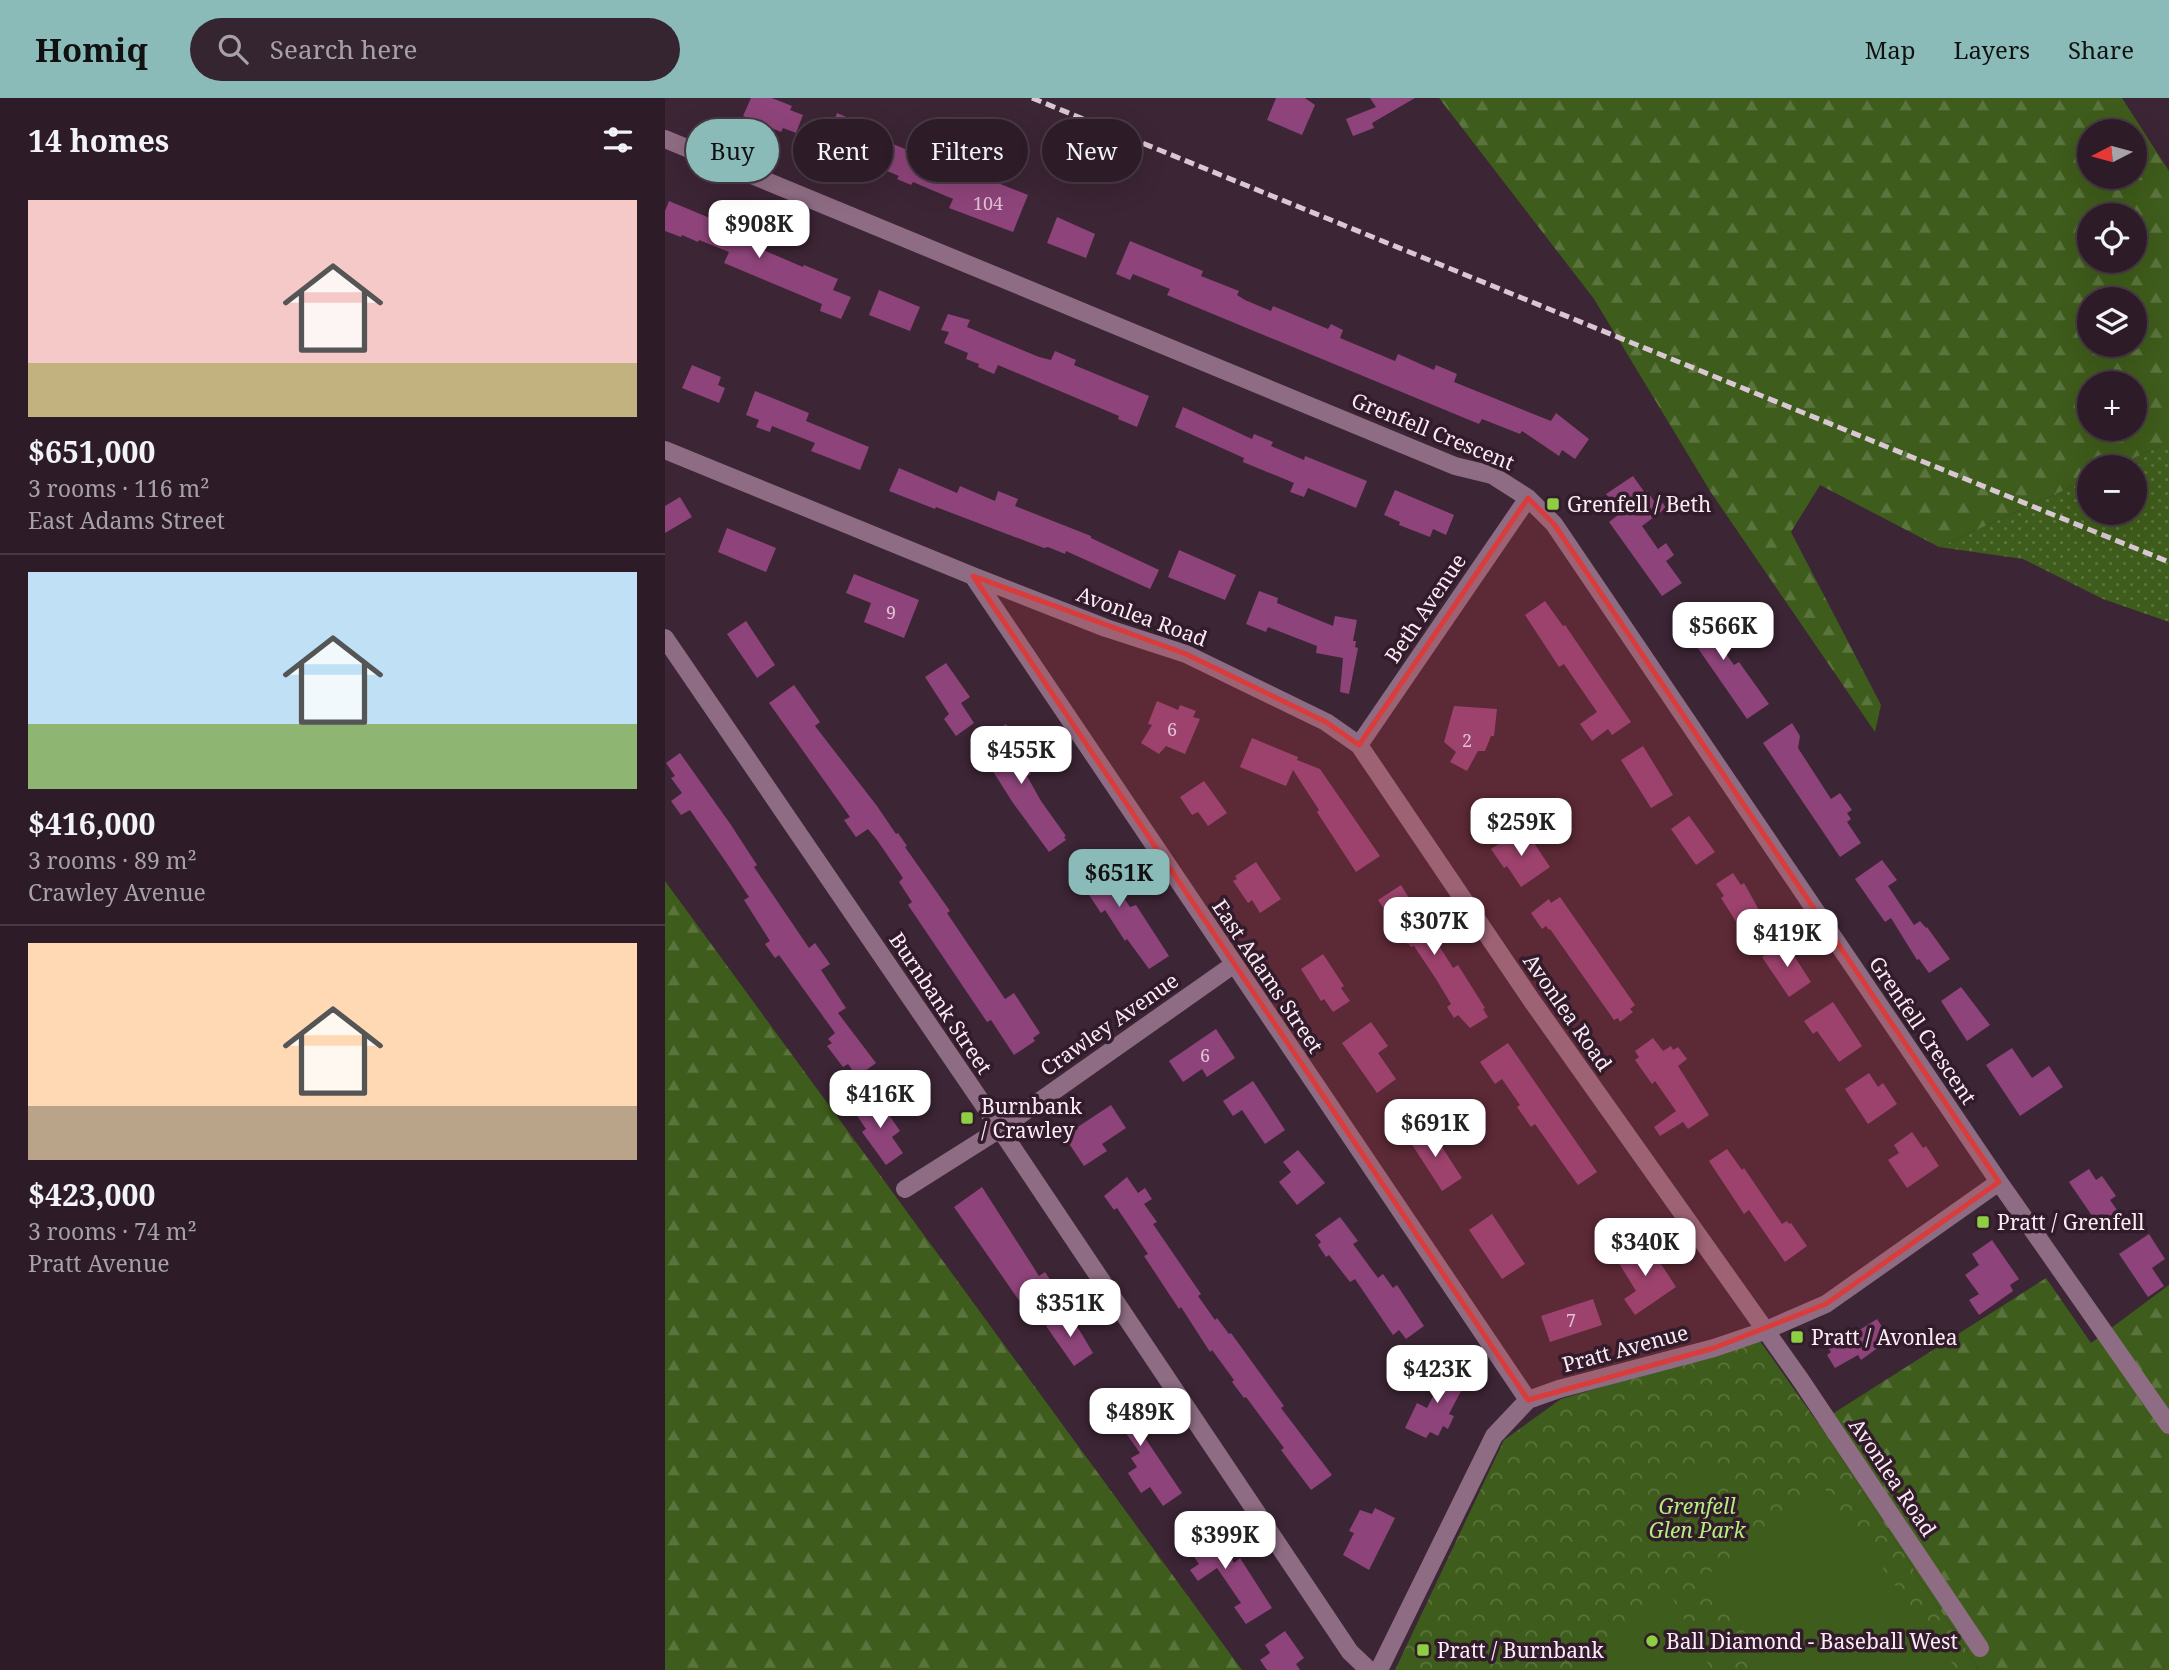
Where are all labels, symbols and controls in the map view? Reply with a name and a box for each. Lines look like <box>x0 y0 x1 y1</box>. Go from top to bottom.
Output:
search box <box>190 18 680 81</box>
text: Homiq <box>35 27 148 72</box>
icon: search <box>214 30 252 68</box>
text: Search here <box>270 31 417 67</box>
text: Map <box>1865 33 1916 66</box>
text: Layers <box>1954 33 2030 66</box>
text: Share <box>2068 33 2134 66</box>
chip: Buy <box>686 119 779 182</box>
chip: Rent <box>793 119 893 182</box>
chip: Filters <box>907 119 1028 182</box>
chip: New <box>1042 119 1142 182</box>
north arrow <box>2077 119 2147 189</box>
map controls <box>2077 119 2147 525</box>
text: 14 homes <box>28 120 169 161</box>
icon: filters <box>599 121 637 159</box>
house number: 104 <box>973 191 1003 215</box>
pin: $908K <box>710 200 808 260</box>
button: locate <box>2077 203 2147 273</box>
text: $908K <box>725 207 793 239</box>
icon: home <box>270 245 396 371</box>
button: layers <box>2077 287 2147 357</box>
button: + <box>2077 371 2147 441</box>
street label: Grenfell Crescent <box>1347 386 1519 476</box>
text: $651,000 <box>28 431 155 472</box>
button: − <box>2077 455 2147 525</box>
text: 3 rooms · 116 m² <box>28 472 210 504</box>
place label: Grenfell / Beth <box>1567 490 1711 518</box>
marker: Grenfell / Beth <box>1545 496 1561 512</box>
text: East Adams Street <box>28 504 225 536</box>
street label: Beth Avenue <box>1378 548 1472 668</box>
street label: Avonlea Road <box>1073 579 1211 653</box>
house number: 9 <box>886 600 896 624</box>
pin: $566K <box>1674 602 1772 662</box>
text: $566K <box>1689 609 1757 641</box>
icon: home <box>270 617 396 743</box>
house number: 6 <box>1167 717 1177 741</box>
pin: $455K <box>972 726 1070 786</box>
house number: 2 <box>1462 728 1472 752</box>
text: $455K <box>987 733 1055 765</box>
pin: $259K <box>1472 798 1570 858</box>
text: $416,000 <box>28 803 155 844</box>
text: $259K <box>1487 805 1555 837</box>
text: 3 rooms · 89 m² <box>28 844 197 876</box>
pin: $651K <box>1070 850 1168 909</box>
text: $651K <box>1085 856 1153 888</box>
text: Crawley Avenue <box>28 876 206 908</box>
street label: East Adams Street <box>1206 894 1330 1058</box>
pin: $307K <box>1385 898 1483 957</box>
text: $307K <box>1400 904 1468 936</box>
pin: $419K <box>1738 910 1836 969</box>
text: $419K <box>1753 916 1821 948</box>
street label: Burnbank Street <box>883 927 999 1079</box>
street label: Avonlea Road <box>1517 948 1619 1076</box>
street label: Grenfell Crescent <box>1863 950 1983 1110</box>
street label: Crawley Avenue <box>1034 966 1184 1082</box>
icon: home <box>270 988 396 1114</box>
house number: 6 <box>1200 1043 1210 1067</box>
pin: $416K <box>831 1070 929 1130</box>
text: $416K <box>846 1077 914 1109</box>
place label: Burnbank / Crawley <box>981 1092 1083 1144</box>
pin: $691K <box>1386 1100 1484 1159</box>
text: $691K <box>1401 1106 1469 1138</box>
marker: Burnbank / Crawley <box>959 1110 975 1126</box>
text: $423,000 <box>28 1174 155 1215</box>
place label: Pratt / Grenfell <box>1997 1208 2145 1236</box>
marker: Pratt / Grenfell <box>1975 1214 1991 1230</box>
text: 3 rooms · 74 m² <box>28 1215 197 1247</box>
pin: $340K <box>1596 1218 1694 1278</box>
text: $340K <box>1611 1225 1679 1257</box>
text: Pratt Avenue <box>28 1247 170 1279</box>
pin: $351K <box>1021 1280 1119 1339</box>
text: $351K <box>1036 1286 1104 1318</box>
house number: 7 <box>1566 1308 1576 1332</box>
street label: Pratt Avenue <box>1559 1318 1691 1378</box>
place label: Pratt / Avonlea <box>1811 1323 1958 1351</box>
marker: Pratt / Avonlea <box>1789 1329 1805 1345</box>
pin: $423K <box>1388 1346 1486 1405</box>
text: $423K <box>1403 1352 1471 1384</box>
pin: $489K <box>1091 1388 1189 1448</box>
text: $489K <box>1106 1395 1174 1427</box>
street label: Avonlea Road <box>1843 1412 1943 1542</box>
park label: Grenfell Glen Park <box>1649 1492 1746 1544</box>
pin: $399K <box>1176 1512 1274 1571</box>
text: $399K <box>1191 1518 1259 1550</box>
place label: Ball Diamond - Baseball West <box>1666 1627 1958 1655</box>
marker: Ball Diamond - Baseball West <box>1644 1633 1660 1649</box>
place label: Pratt / Burnbank <box>1437 1636 1604 1664</box>
marker: Pratt / Burnbank <box>1415 1642 1431 1658</box>

